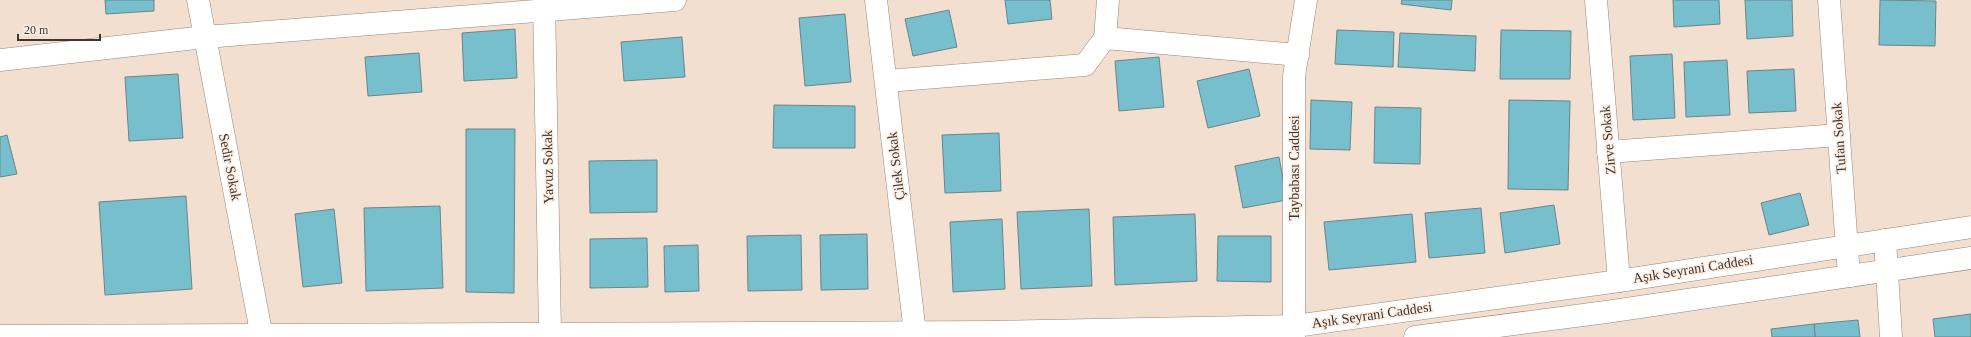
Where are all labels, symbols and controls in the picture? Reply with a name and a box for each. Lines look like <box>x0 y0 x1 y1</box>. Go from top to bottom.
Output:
scale bar <box>18 16 100 42</box>
text: 20 m <box>24 23 49 37</box>
street label: Tufan Sokak <box>1829 102 1849 174</box>
street label: Zirve Sokak <box>1598 105 1618 175</box>
street label: Taybabası Caddesi <box>1287 115 1302 221</box>
street label: Yavuz Sokak <box>540 130 556 204</box>
street label: Çilek Sokak <box>884 131 908 201</box>
street label: Sedir Sokak <box>216 132 244 202</box>
street label: Aşık Seyrani Caddesi <box>1632 252 1754 286</box>
street label: Aşık Seyrani Caddesi <box>1311 299 1433 331</box>

